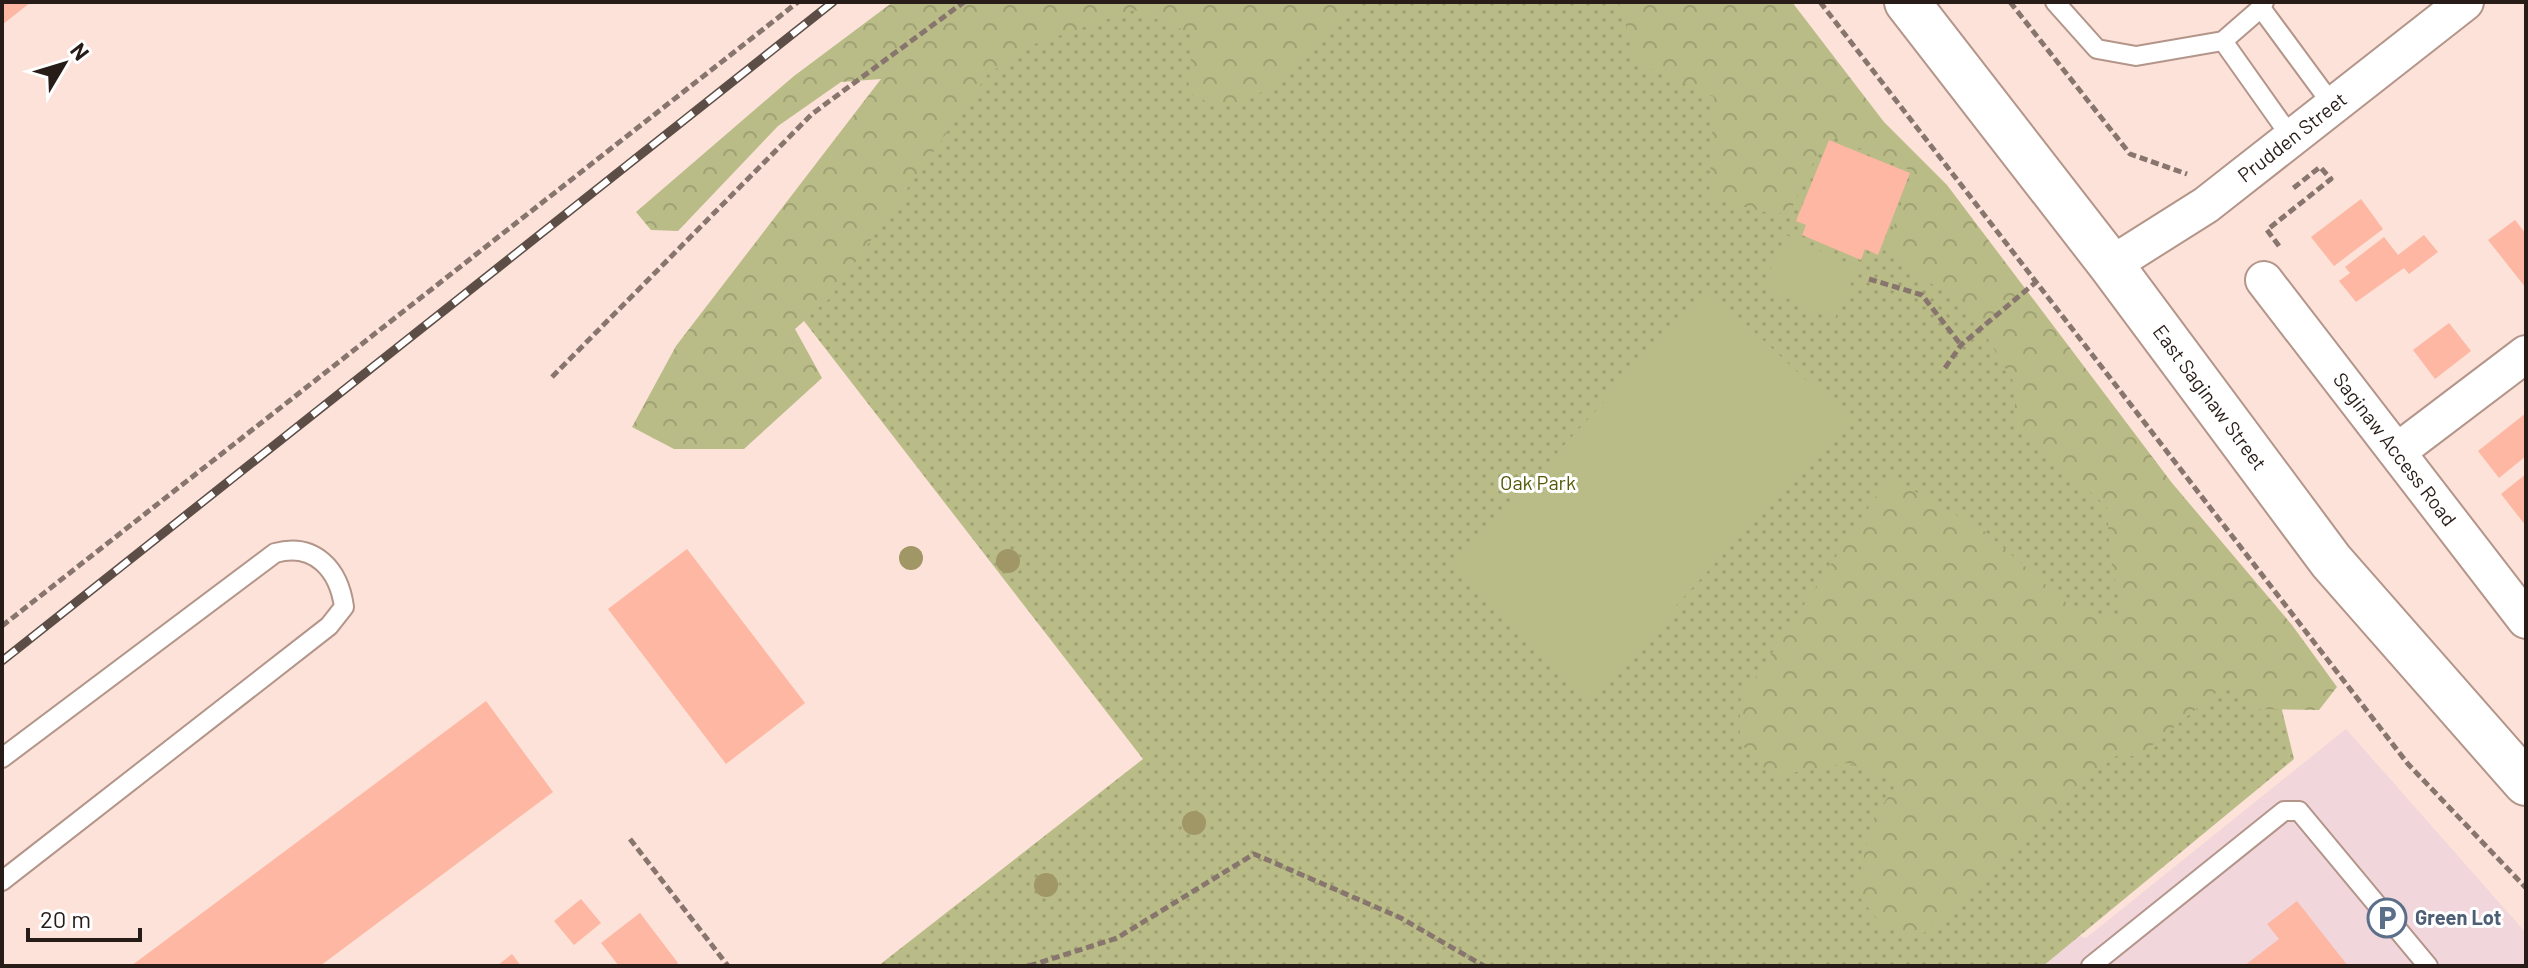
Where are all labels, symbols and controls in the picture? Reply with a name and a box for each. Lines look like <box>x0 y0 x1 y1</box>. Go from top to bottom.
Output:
north arrow <box>24 24 104 104</box>
text: N <box>66 37 95 65</box>
street label: Prudden Street <box>2232 86 2351 187</box>
street label: East Saginaw Street <box>2149 320 2272 474</box>
street label: Saginaw Access Road <box>2329 367 2462 530</box>
park label: Oak Park <box>1500 470 1576 494</box>
scale bar <box>28 892 140 942</box>
parking icon: Green Lot <box>2366 897 2408 939</box>
text: 20 m <box>40 904 91 933</box>
place label: Green Lot <box>2415 905 2501 929</box>

